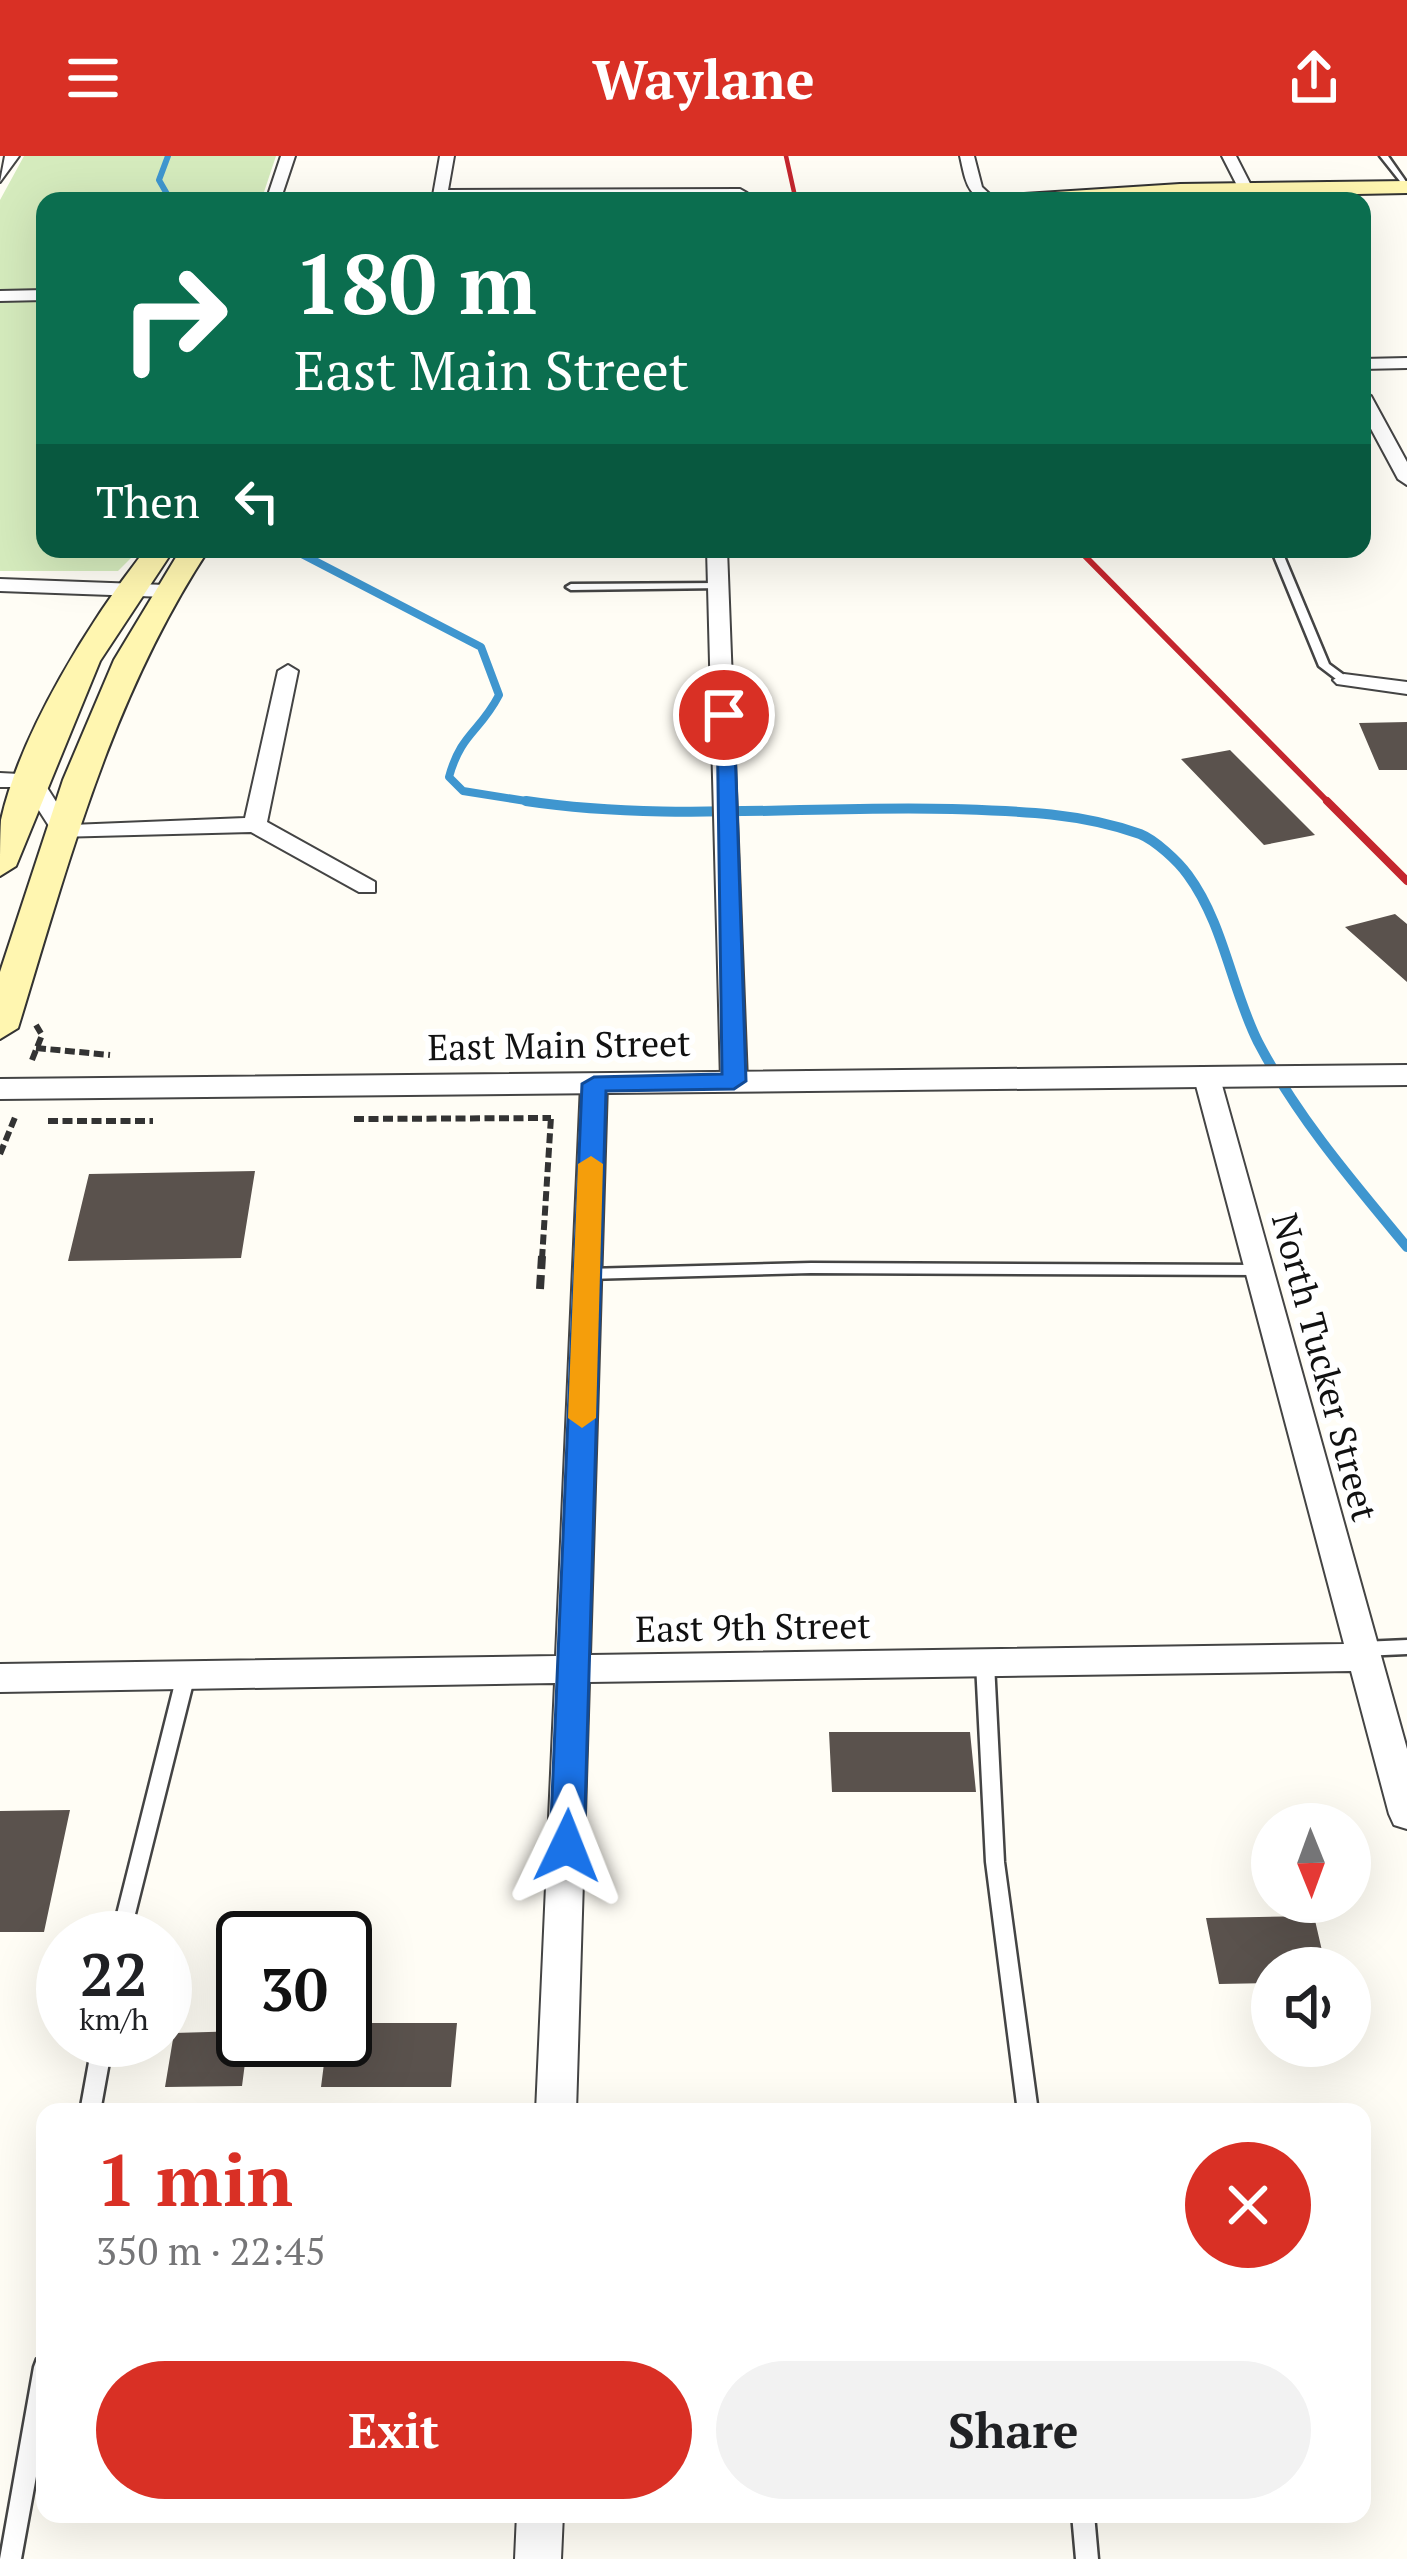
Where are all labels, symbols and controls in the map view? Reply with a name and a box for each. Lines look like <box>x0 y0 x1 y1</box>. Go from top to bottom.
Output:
text: Waylane <box>592 43 815 114</box>
icon: menu <box>60 45 126 111</box>
icon: share <box>1281 45 1347 111</box>
text: 180 m <box>294 227 537 338</box>
icon: right <box>96 240 252 396</box>
text: East Main Street <box>294 334 689 405</box>
icon: left <box>224 468 290 534</box>
text: Then <box>96 471 200 531</box>
pin <box>673 664 775 766</box>
icon: arrive <box>691 682 757 748</box>
street label: East Main Street <box>427 1019 691 1070</box>
street label: North Tucker Street <box>1262 1208 1389 1526</box>
street label: East 9th Street <box>635 1601 871 1652</box>
position arrow <box>504 1783 630 1909</box>
north arrow <box>1251 1803 1371 1923</box>
map controls <box>1251 1803 1371 2067</box>
speed limit sign: 30 <box>216 1911 372 2067</box>
text: 22 <box>80 1934 148 2013</box>
button: sound <box>1251 1947 1371 2067</box>
text: km/h <box>79 1999 149 2039</box>
text: 1 min <box>96 2131 293 2227</box>
button: close <box>1185 2142 1311 2268</box>
text: 350 m · 22:45 <box>96 2224 326 2276</box>
button: Exit <box>96 2361 692 2499</box>
button: Share <box>716 2361 1311 2499</box>

